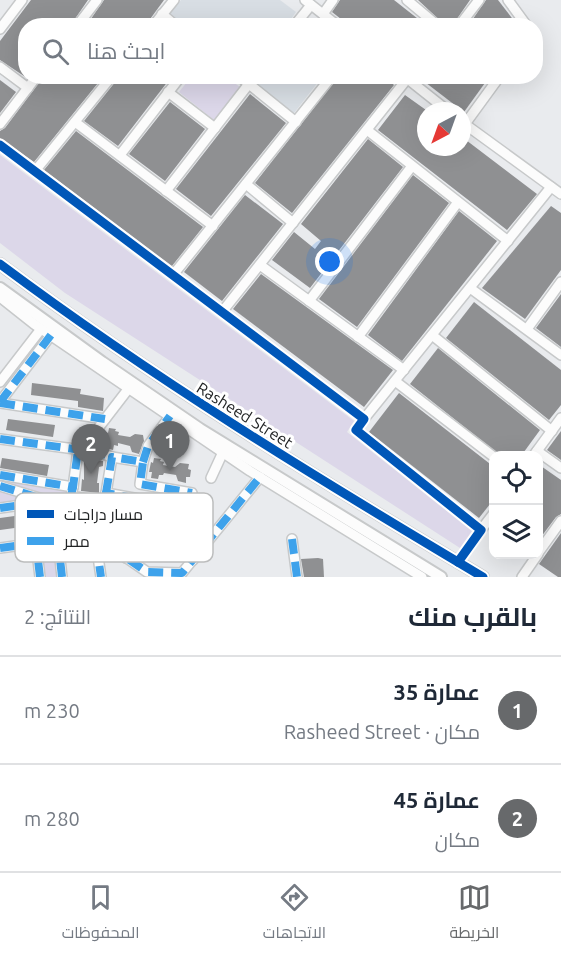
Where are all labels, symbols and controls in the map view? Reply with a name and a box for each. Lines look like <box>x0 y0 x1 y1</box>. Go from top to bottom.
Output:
search box <box>18 18 543 84</box>
icon: search <box>39 35 72 68</box>
text: ابحث هنا <box>87 38 166 63</box>
north arrow <box>417 102 471 156</box>
your location <box>315 247 344 276</box>
street label: Rasheed Street <box>194 378 297 452</box>
pin: 1 <box>150 422 190 471</box>
pin: 2 <box>72 424 110 474</box>
map controls <box>489 451 543 559</box>
button: locate <box>489 451 543 505</box>
legend <box>15 493 213 562</box>
text: مسار دراجات <box>64 505 143 524</box>
button: layers <box>489 505 543 559</box>
text: ممر <box>63 532 90 551</box>
text: بالقرب منك <box>408 602 537 631</box>
text: النتائج: 2 <box>24 605 91 628</box>
text: عمارة 35 <box>394 679 480 704</box>
text: 230 m <box>24 699 80 722</box>
text: 1 <box>512 699 523 722</box>
text: مكان · Rasheed Street <box>284 720 480 743</box>
text: عمارة 45 <box>394 787 480 812</box>
text: 280 m <box>24 807 80 830</box>
text: 2 <box>512 807 523 830</box>
text: مكان <box>435 828 480 851</box>
tab: المحفوظات <box>62 881 140 947</box>
tab: الاتجاهات <box>263 881 326 947</box>
tab: الخريطة <box>449 881 499 947</box>

